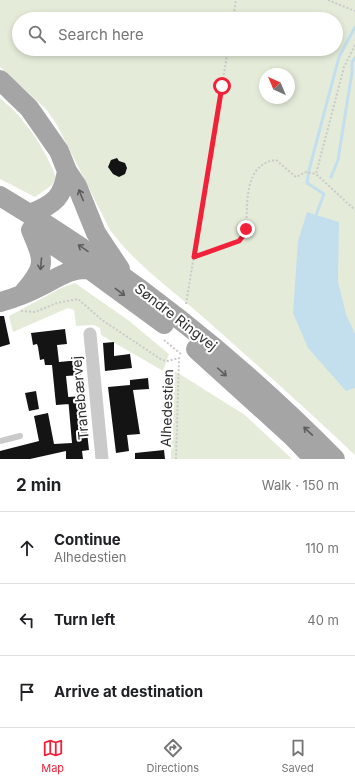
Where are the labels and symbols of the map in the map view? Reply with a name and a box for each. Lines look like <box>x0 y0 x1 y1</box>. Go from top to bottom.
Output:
north arrow <box>259 68 295 104</box>
route start <box>213 77 231 95</box>
one-way arrow <box>77 190 85 202</box>
route end <box>237 220 255 238</box>
one-way arrow <box>78 244 89 252</box>
one-way arrow <box>37 257 44 270</box>
street label: Søndre Ringvej <box>132 279 221 354</box>
one-way arrow <box>115 288 126 296</box>
street label: Tranebærvej <box>67 355 92 441</box>
one-way arrow <box>217 368 228 377</box>
street label: Alhedestien <box>157 369 176 447</box>
one-way arrow <box>303 427 313 436</box>

